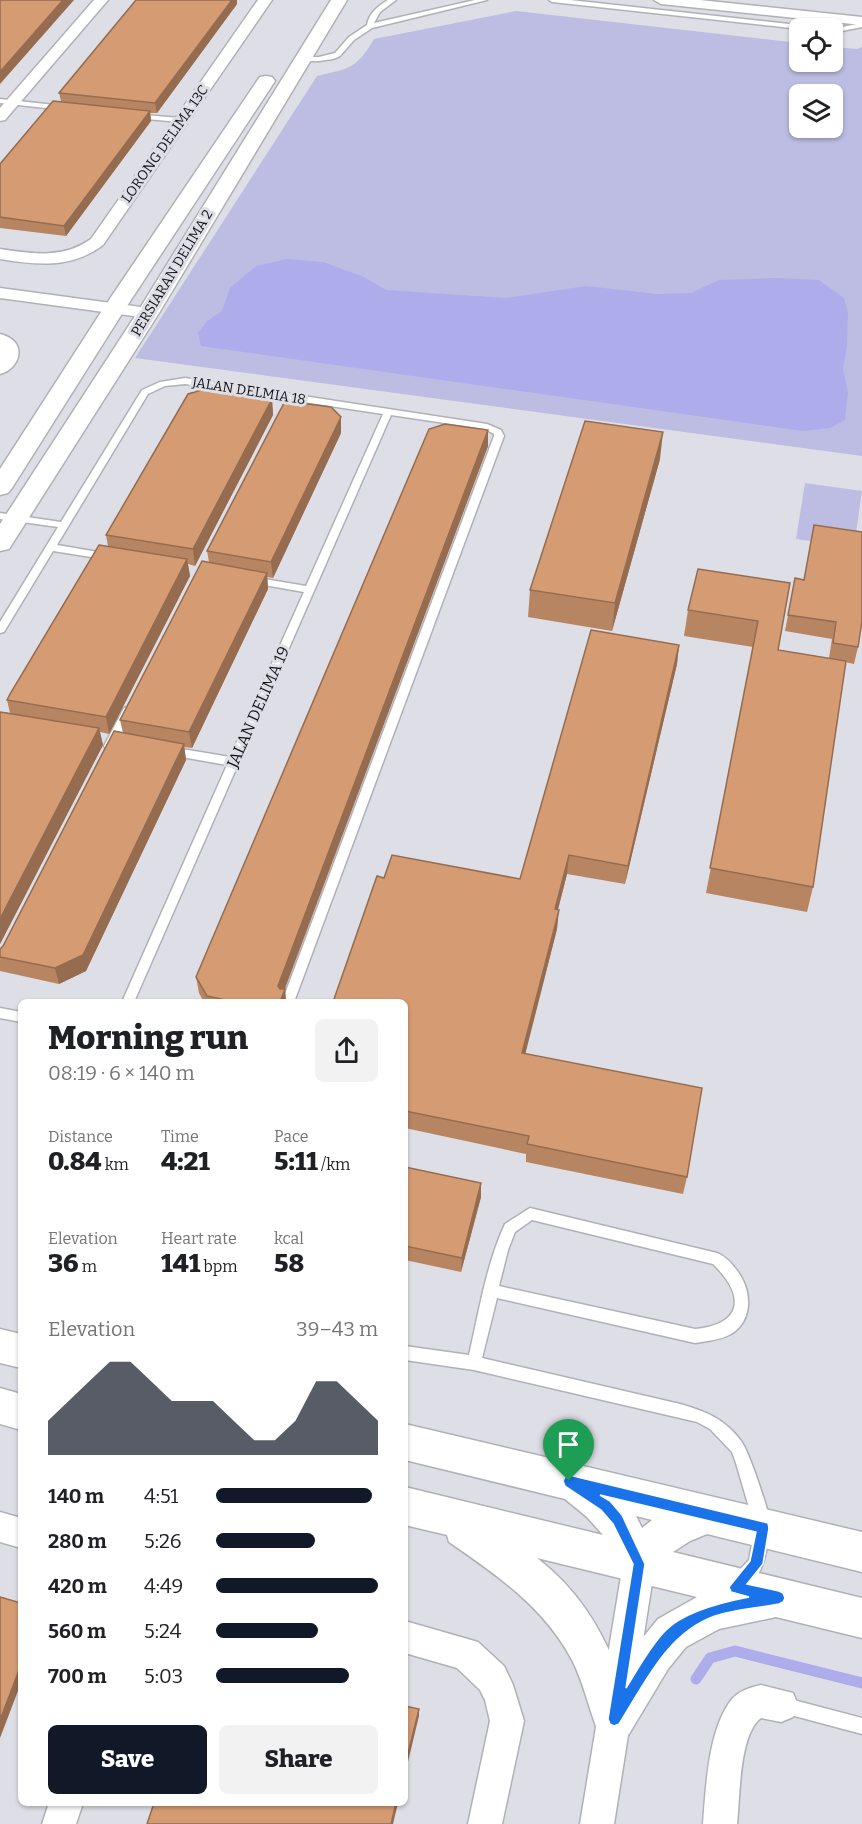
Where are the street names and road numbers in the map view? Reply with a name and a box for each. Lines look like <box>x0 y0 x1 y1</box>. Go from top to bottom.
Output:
street label: LORONG DELIMA 13C <box>118 82 212 206</box>
street label: PERSIARAN DELIMA 2 <box>128 207 216 339</box>
street label: JALAN DELMIA 18 <box>190 373 307 408</box>
street label: JALAN DELIMA 19 <box>222 643 293 771</box>

